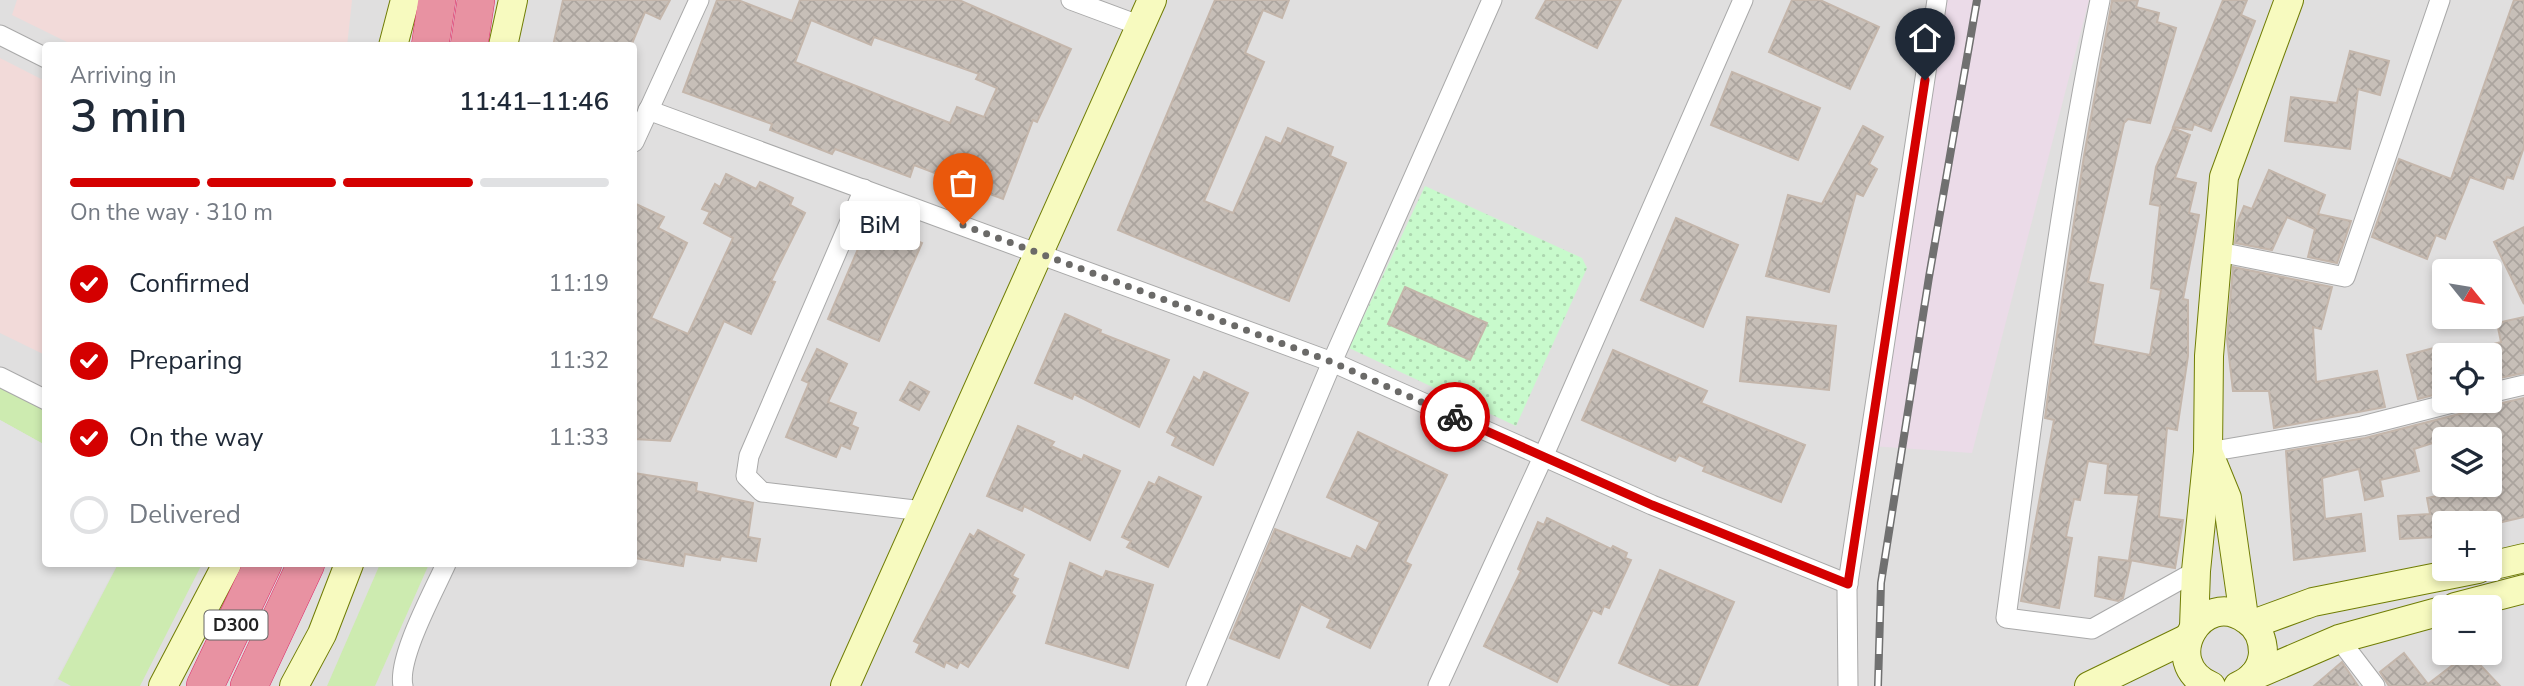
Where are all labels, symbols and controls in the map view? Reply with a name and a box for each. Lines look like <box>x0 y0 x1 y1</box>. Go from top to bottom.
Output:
pin <box>1895 8 1955 80</box>
icon: home <box>1906 19 1944 57</box>
text: Arriving in <box>70 60 177 91</box>
text: 11:41–11:46 <box>459 84 609 119</box>
text: 3 min <box>70 85 187 148</box>
pin <box>933 153 993 225</box>
icon: bag <box>944 164 982 202</box>
text: On the way · 310 m <box>70 197 273 228</box>
callout: BiM <box>841 201 921 250</box>
text: BiM <box>859 210 901 241</box>
north arrow <box>2432 259 2502 329</box>
map controls <box>2432 259 2502 665</box>
icon: check <box>70 265 108 303</box>
text: Confirmed <box>129 266 250 301</box>
text: 11:19 <box>549 268 609 299</box>
icon: check <box>70 342 108 380</box>
text: Preparing <box>129 343 242 378</box>
button: locate <box>2432 343 2502 413</box>
text: 11:32 <box>549 345 609 376</box>
courier <box>1420 382 1490 452</box>
icon: bike <box>1436 398 1474 436</box>
icon: check <box>70 419 108 457</box>
text: On the way <box>129 420 263 455</box>
text: 11:33 <box>549 422 609 453</box>
button: layers <box>2432 427 2502 497</box>
text: Delivered <box>129 497 241 532</box>
button: + <box>2432 511 2502 581</box>
button: − <box>2432 595 2502 665</box>
road number: D300 <box>204 610 268 640</box>

